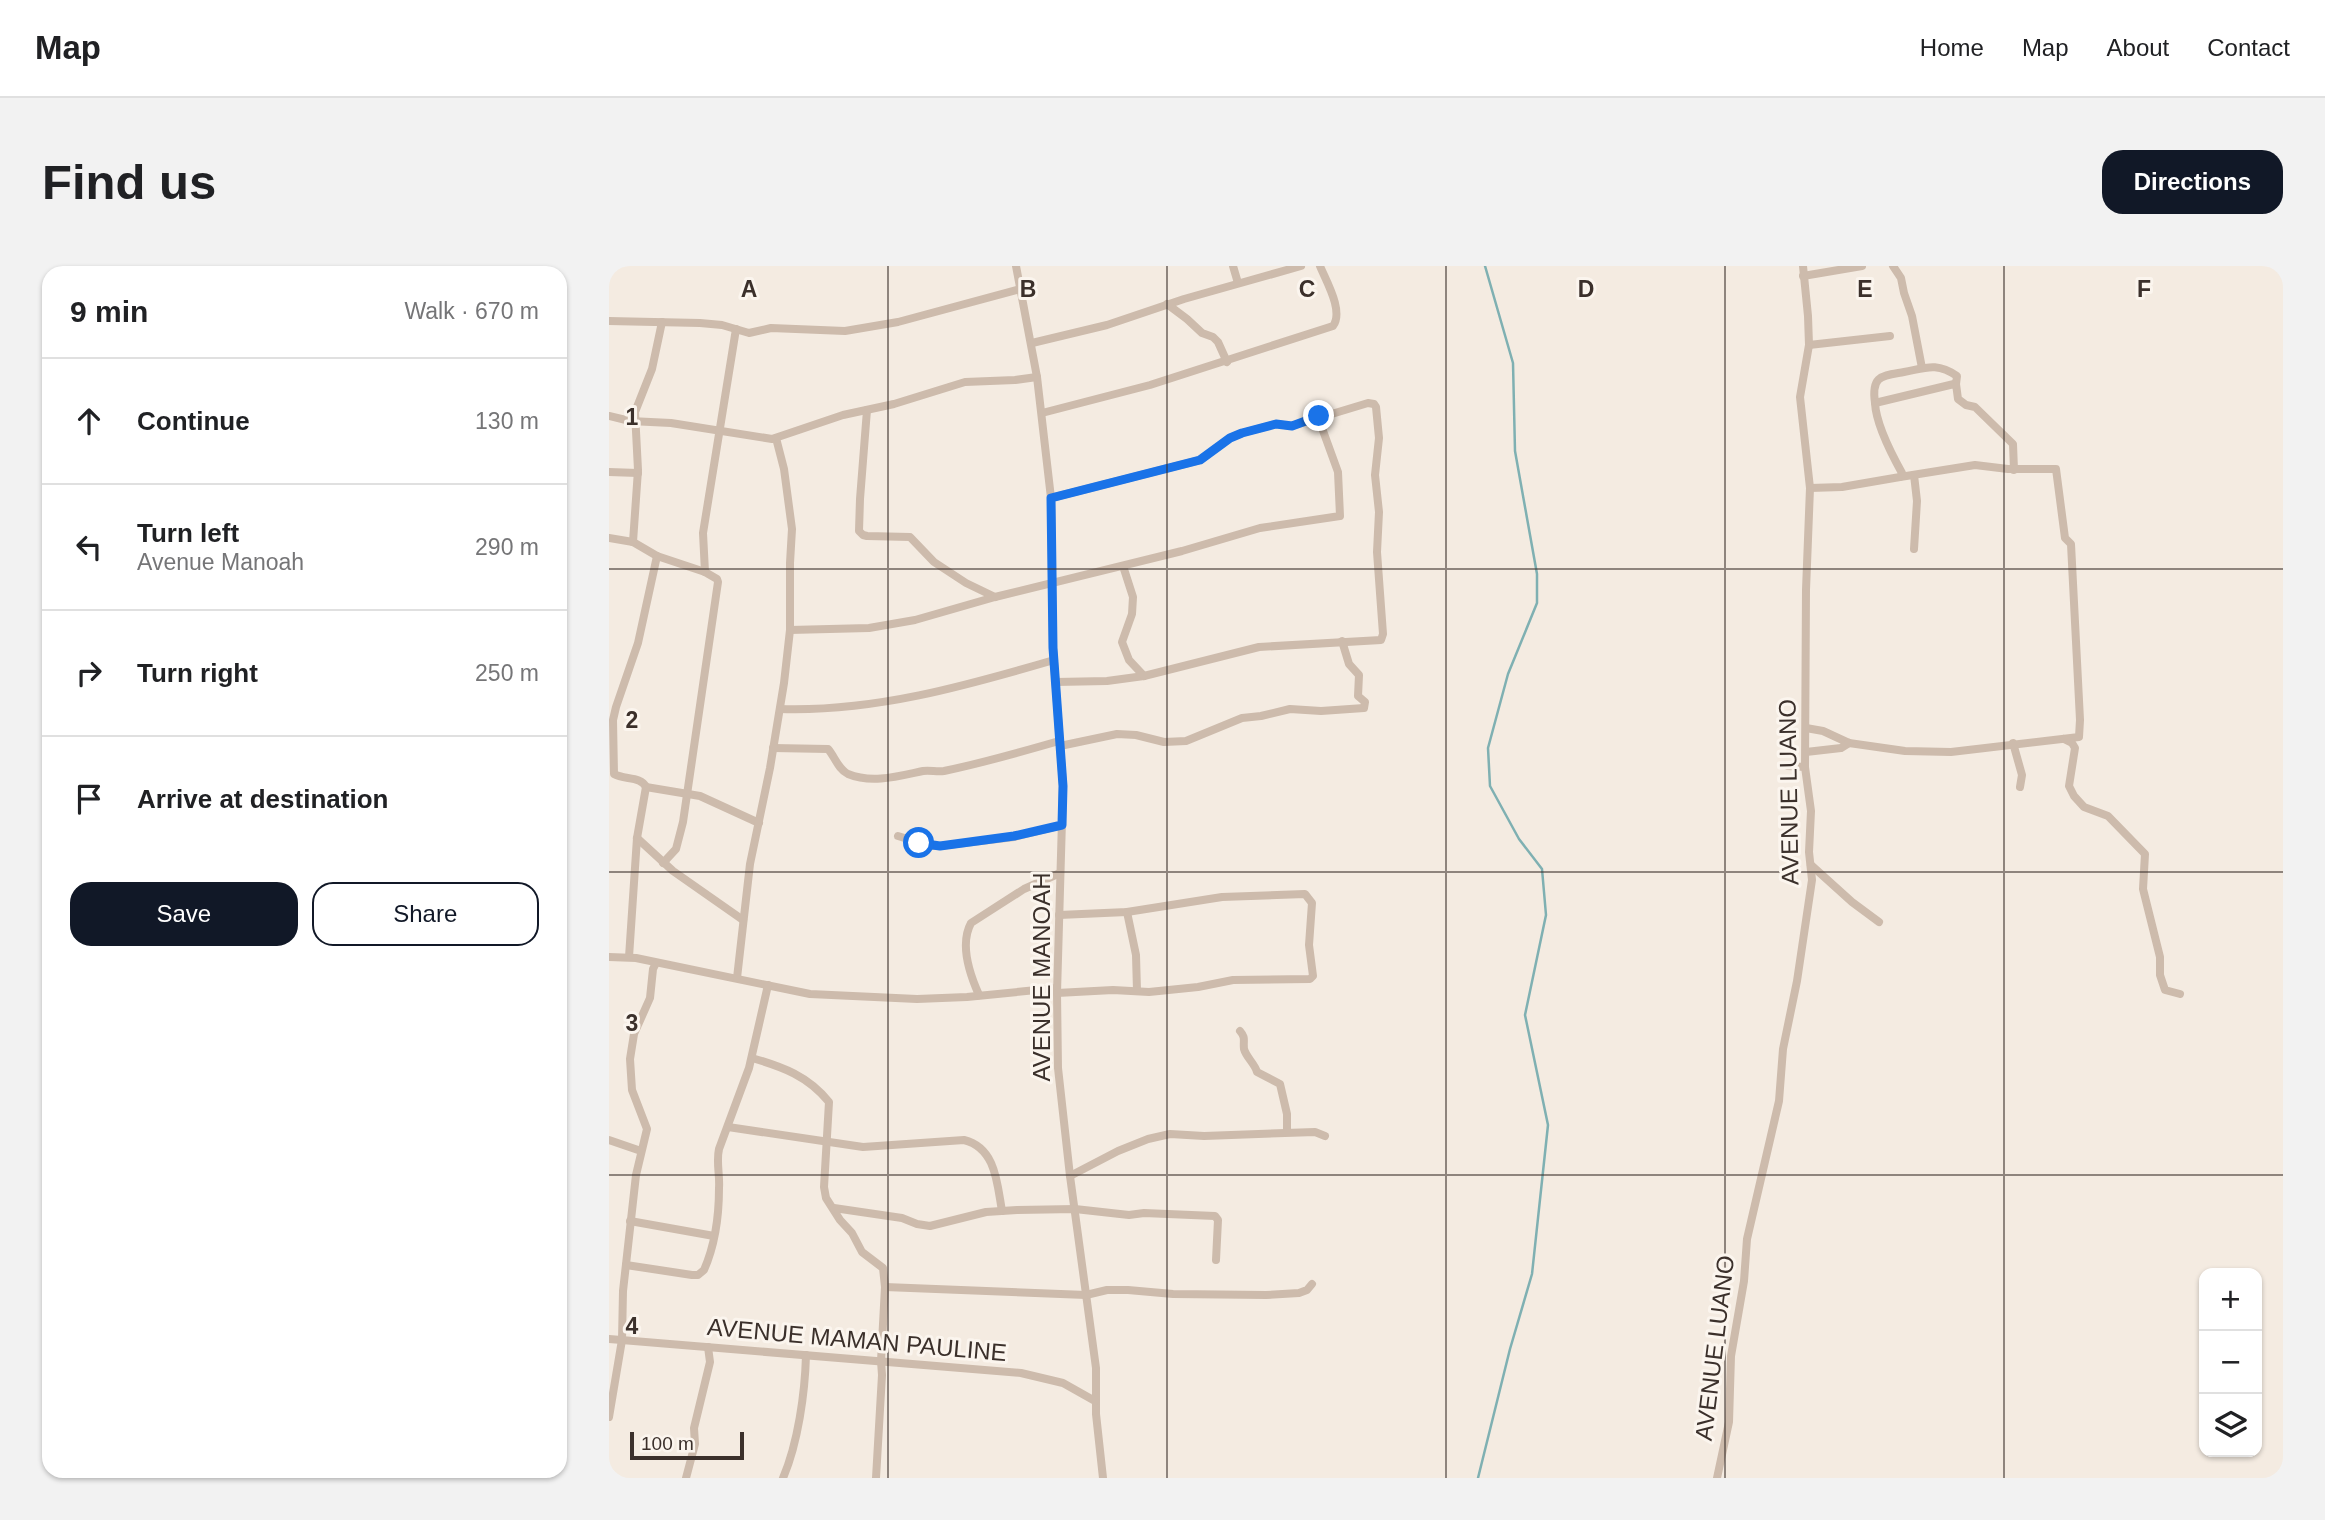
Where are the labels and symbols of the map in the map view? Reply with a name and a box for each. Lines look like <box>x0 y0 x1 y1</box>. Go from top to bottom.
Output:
text: A <box>741 276 757 302</box>
text: B <box>1020 276 1036 302</box>
text: C <box>1299 276 1315 302</box>
text: D <box>1578 276 1594 302</box>
text: E <box>1857 276 1873 302</box>
text: F <box>2137 276 2151 302</box>
route end <box>1303 400 1334 431</box>
text: 1 <box>626 404 639 430</box>
street label: AVENUE LUANO <box>1773 699 1804 885</box>
text: 2 <box>626 707 638 733</box>
route start <box>903 827 934 858</box>
street label: AVENUE MANOAH <box>1028 873 1055 1081</box>
text: 3 <box>626 1010 638 1036</box>
street label: AVENUE LUANO <box>1690 1254 1739 1442</box>
text: 4 <box>626 1313 639 1339</box>
street label: AVENUE MAMAN PAULINE <box>706 1313 1008 1366</box>
scale bar <box>630 1429 744 1461</box>

